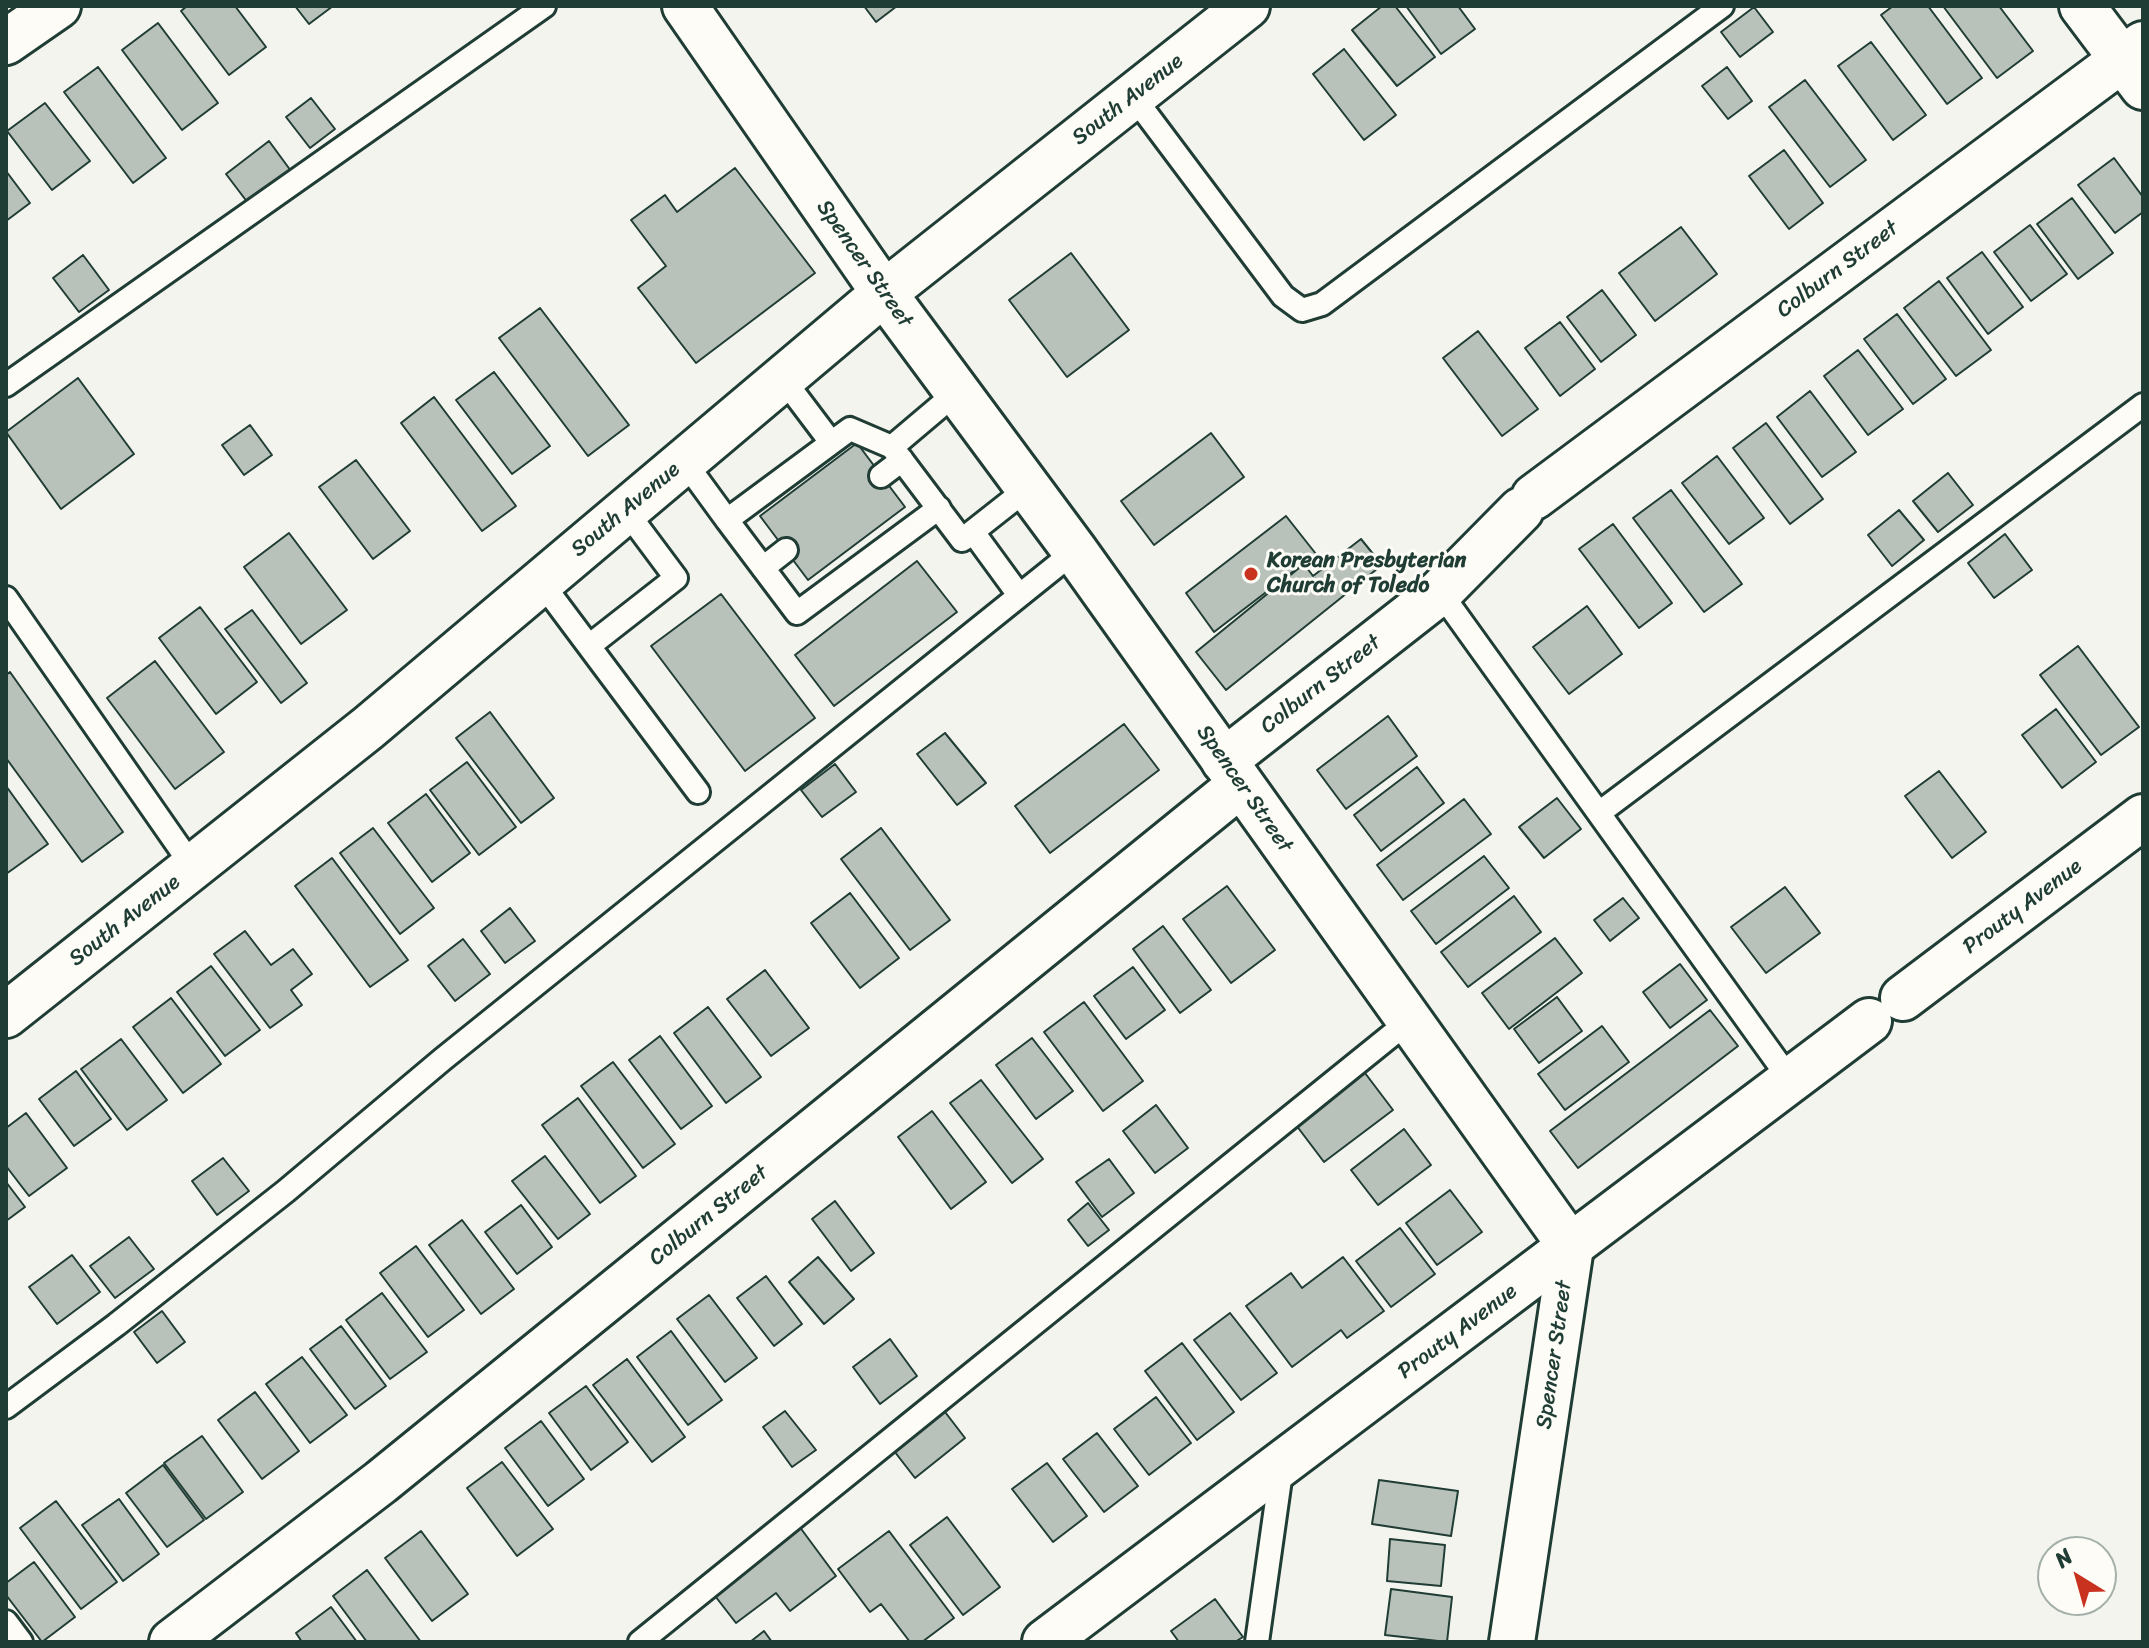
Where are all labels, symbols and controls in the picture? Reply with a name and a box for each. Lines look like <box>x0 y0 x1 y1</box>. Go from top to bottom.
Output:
street label: South Avenue <box>1067 48 1189 152</box>
street label: Spencer Street <box>810 195 918 333</box>
street label: Colburn Street <box>1772 216 1904 324</box>
street label: South Avenue <box>566 457 686 563</box>
place label: Korean Presbyterian Church of Toledo <box>1267 548 1466 600</box>
marker: Korean Presbyterian Church of Toledo <box>1242 565 1260 583</box>
street label: Colburn Street <box>1256 630 1386 740</box>
street label: Spencer Street <box>1190 720 1298 858</box>
street label: Prouty Avenue <box>1958 854 2088 960</box>
street label: South Avenue <box>64 869 186 973</box>
street label: Colburn Street <box>644 1160 774 1272</box>
street label: Prouty Avenue <box>1393 1279 1523 1385</box>
street label: Spencer Street <box>1532 1279 1578 1431</box>
north arrow <box>2037 1536 2117 1616</box>
text: N <box>2046 1538 2081 1578</box>

